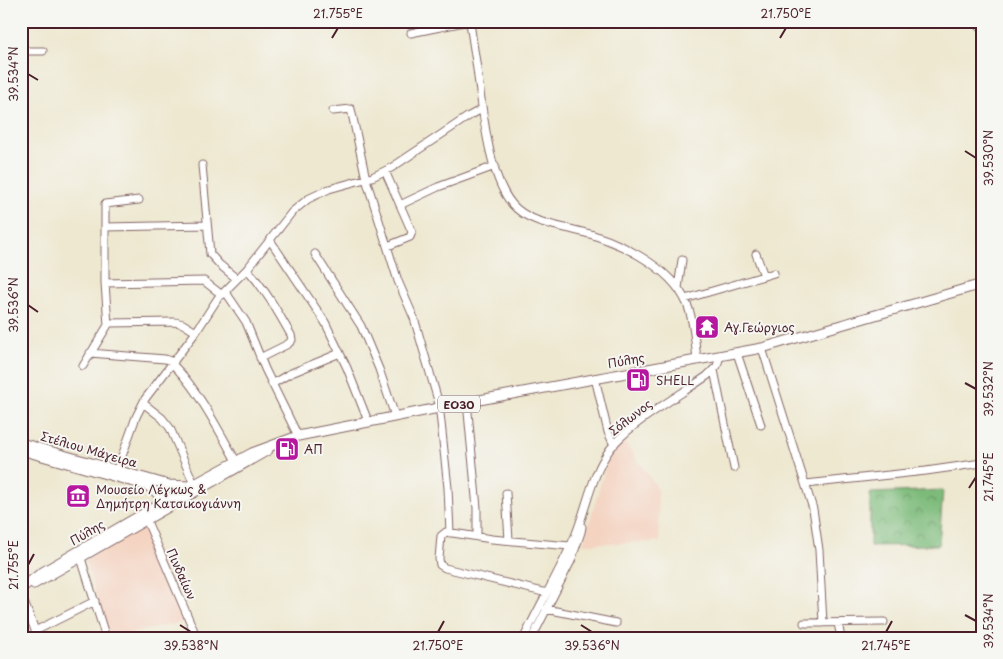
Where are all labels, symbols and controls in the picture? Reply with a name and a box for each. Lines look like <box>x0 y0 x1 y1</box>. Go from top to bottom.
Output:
text: 21.755°E <box>313 4 363 22</box>
text: 21.750°E <box>760 4 812 22</box>
text: 39.534°N <box>4 46 22 102</box>
text: 39.530°N <box>979 130 997 186</box>
text: 39.536°N <box>4 277 22 333</box>
temple icon: Αγ.Γεώργιος <box>694 314 720 340</box>
place label: Αγ.Γεώργιος <box>724 318 795 336</box>
street label: Πύλης <box>606 348 646 372</box>
text: 39.532°N <box>979 361 997 417</box>
fuel station icon: SHELL <box>625 367 651 393</box>
place label: SHELL <box>656 371 694 389</box>
street label: Σόλωνος <box>605 395 655 439</box>
road number: ΕΟ30 <box>438 396 480 412</box>
street label: Στέλιου Μάγειρα <box>39 427 139 471</box>
fuel station icon: ΑΠ <box>274 436 300 462</box>
place label: ΑΠ <box>304 440 323 458</box>
text: 21.745°E <box>979 452 997 502</box>
place label: Μουσείο Λέγκως & Δημήτρη Κατσικογιάννη <box>96 480 241 512</box>
museum icon: Μουσείο Λέγκως & Δημήτρη Κατσικογιάννη <box>65 483 91 509</box>
street label: Πύλης <box>66 515 108 549</box>
text: 21.755°E <box>4 540 22 590</box>
street label: Πινδαίων <box>163 545 201 603</box>
text: 39.534°N <box>979 593 997 649</box>
text: 39.538°N <box>163 636 219 654</box>
text: 21.750°E <box>412 636 464 654</box>
text: 39.536°N <box>564 636 620 654</box>
text: 21.745°E <box>861 636 911 654</box>

